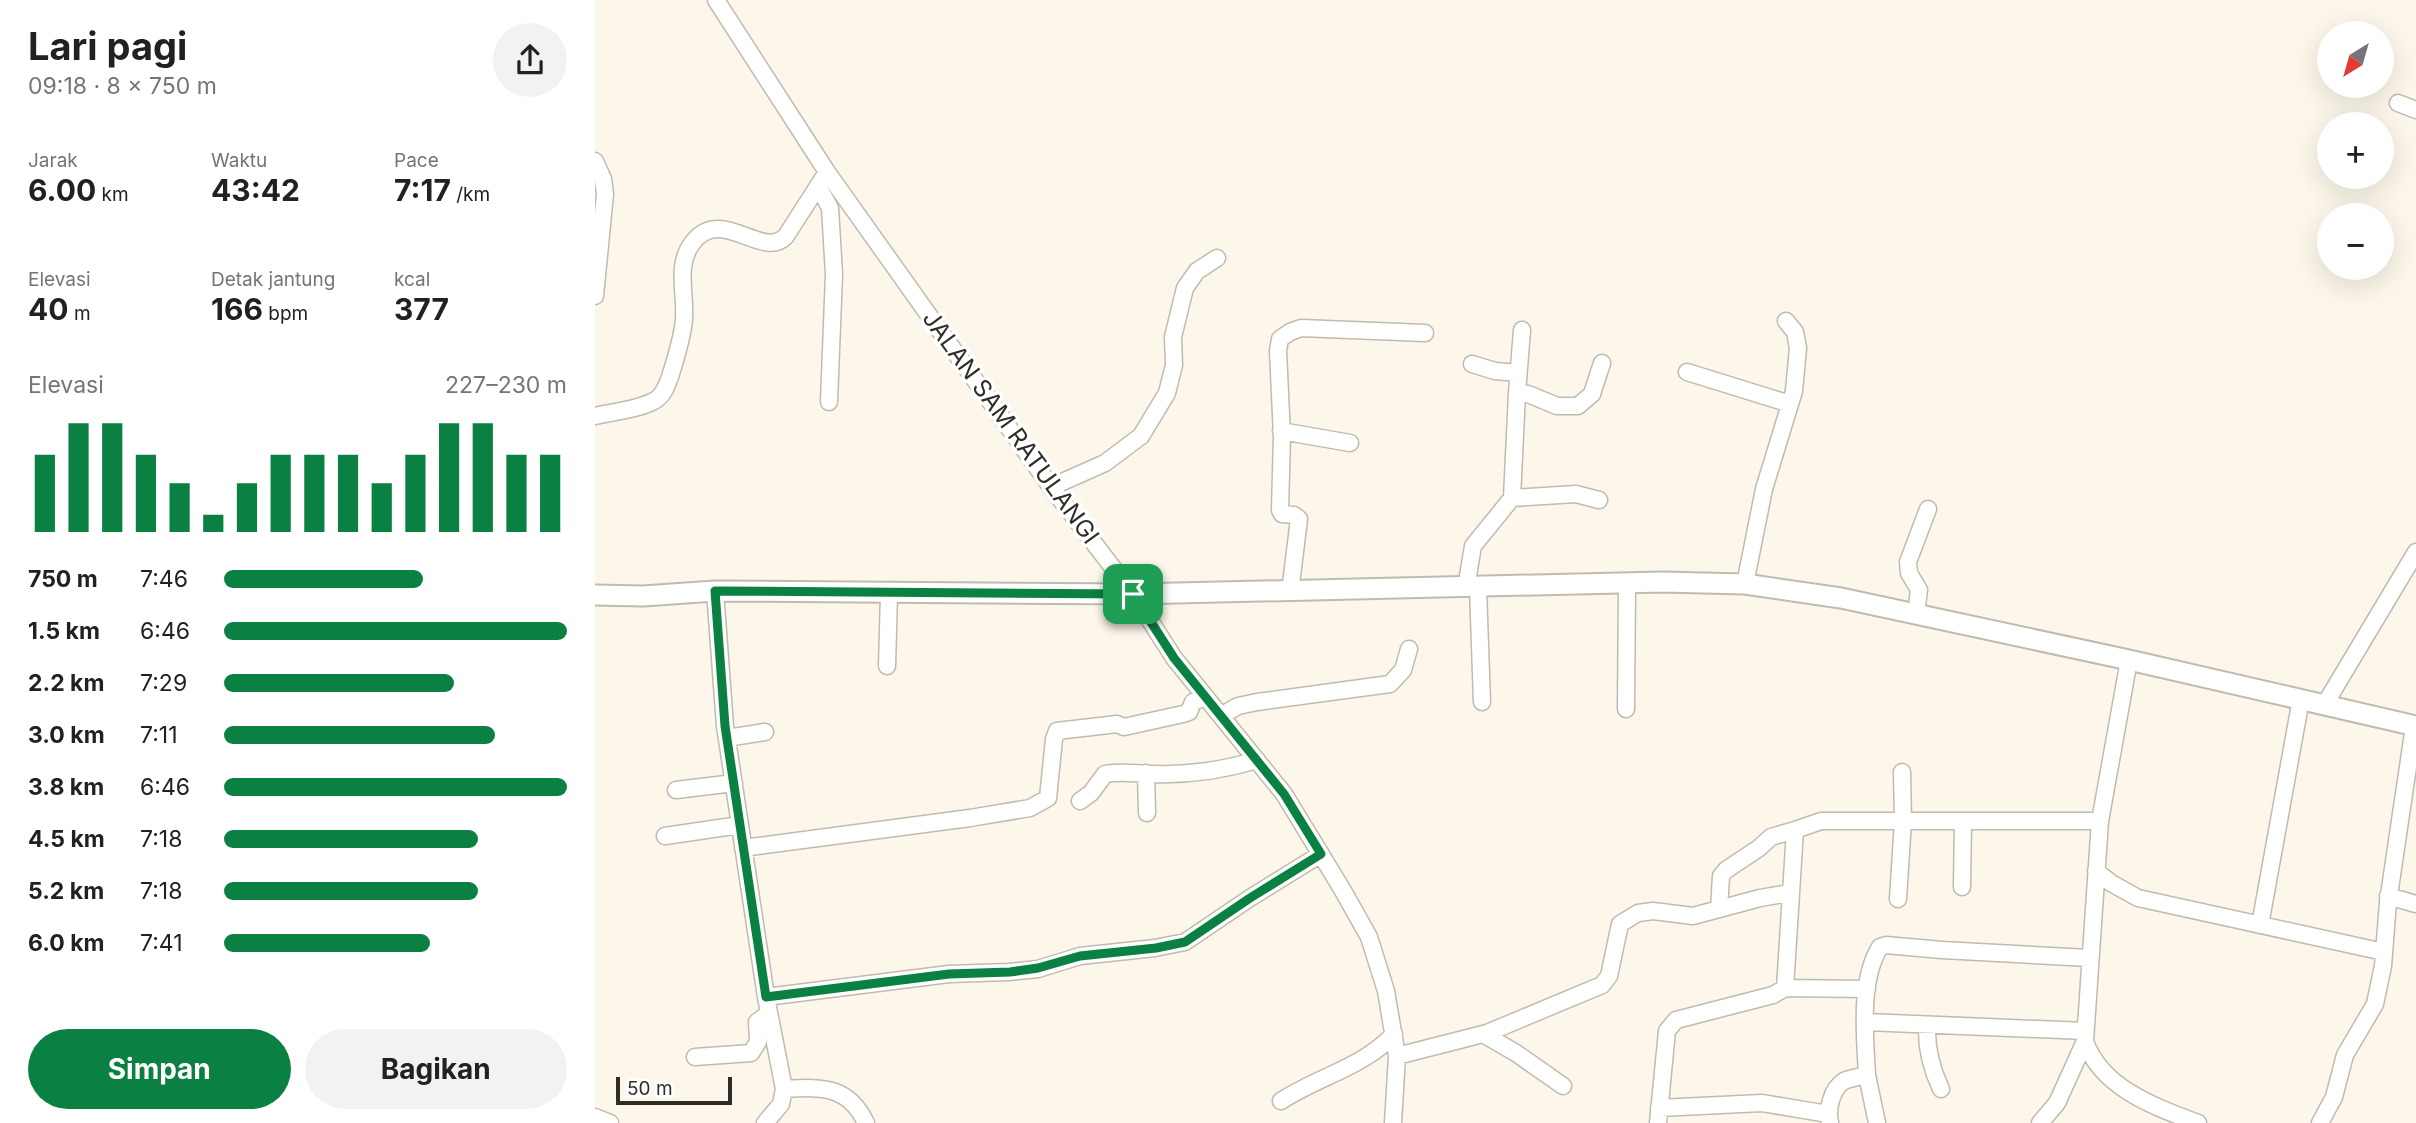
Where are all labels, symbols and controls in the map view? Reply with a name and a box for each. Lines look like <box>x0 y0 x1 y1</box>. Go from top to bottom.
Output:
north arrow <box>2317 21 2394 98</box>
map controls <box>2317 21 2394 280</box>
text: Lari pagi <box>28 23 187 69</box>
button: share <box>493 23 567 97</box>
text: 09:18 · 8 × 750 m <box>28 72 217 100</box>
button: + <box>2317 112 2394 189</box>
text: Jarak <box>28 149 78 172</box>
text: Waktu <box>211 149 267 172</box>
text: Pace <box>394 149 439 172</box>
text: 6.00 <box>28 172 96 208</box>
text: 43:42 <box>211 172 300 208</box>
text: 7:17 <box>394 172 451 208</box>
text: km <box>96 183 129 206</box>
text: /km <box>451 183 490 206</box>
button: − <box>2317 203 2394 280</box>
text: Elevasi <box>28 268 91 291</box>
text: Detak jantung <box>211 268 335 291</box>
text: kcal <box>394 268 430 291</box>
text: 40 <box>28 291 69 327</box>
text: 166 <box>211 291 263 327</box>
text: 377 <box>394 291 449 327</box>
text: m <box>69 302 91 325</box>
text: bpm <box>263 302 308 325</box>
street label: JALAN SAM RATULANGI <box>917 305 1105 549</box>
text: Elevasi <box>28 371 104 399</box>
text: 227–230 m <box>445 371 567 399</box>
pin <box>1103 564 1163 624</box>
text: 750 m <box>28 565 98 593</box>
text: 7:46 <box>140 565 188 593</box>
icon: arrive <box>1114 575 1152 613</box>
text: 1.5 km <box>28 617 100 645</box>
text: 6:46 <box>140 617 190 645</box>
text: 2.2 km <box>28 669 104 697</box>
text: 7:29 <box>140 669 187 697</box>
text: 3.0 km <box>28 721 105 749</box>
text: 7:11 <box>140 721 178 749</box>
text: 3.8 km <box>28 773 104 801</box>
text: 6:46 <box>140 773 190 801</box>
text: 4.5 km <box>28 825 105 853</box>
text: 7:18 <box>140 825 182 853</box>
text: 5.2 km <box>28 877 104 905</box>
text: 7:18 <box>140 877 182 905</box>
text: 6.0 km <box>28 929 105 957</box>
text: 7:41 <box>140 929 183 957</box>
button: Simpan <box>28 1029 291 1109</box>
button: Bagikan <box>305 1029 567 1109</box>
scale bar <box>616 1074 731 1106</box>
text: 50 m <box>627 1077 673 1100</box>

